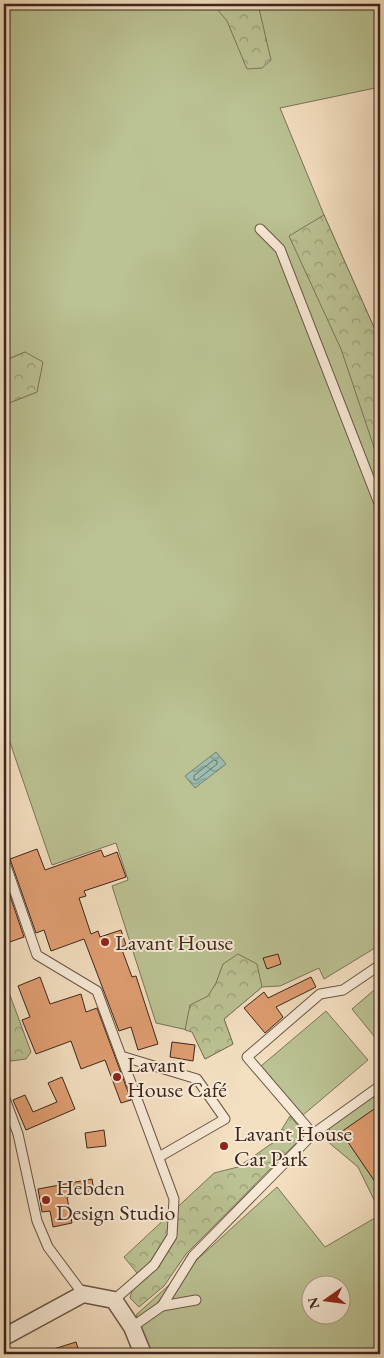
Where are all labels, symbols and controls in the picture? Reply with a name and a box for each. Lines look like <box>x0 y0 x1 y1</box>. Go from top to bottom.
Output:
place label: Lavant House <box>115 928 234 957</box>
marker: Lavant House <box>99 936 111 948</box>
place label: Lavant House Café <box>127 1050 227 1104</box>
marker: Lavant House Café <box>111 1071 123 1083</box>
place label: Lavant House Car Park <box>234 1119 353 1173</box>
marker: Lavant House Car Park <box>218 1140 230 1152</box>
place label: Hebden Design Studio <box>56 1173 176 1227</box>
marker: Hebden Design Studio <box>40 1194 52 1206</box>
north arrow <box>302 1276 352 1326</box>
text: N <box>303 1295 323 1311</box>

